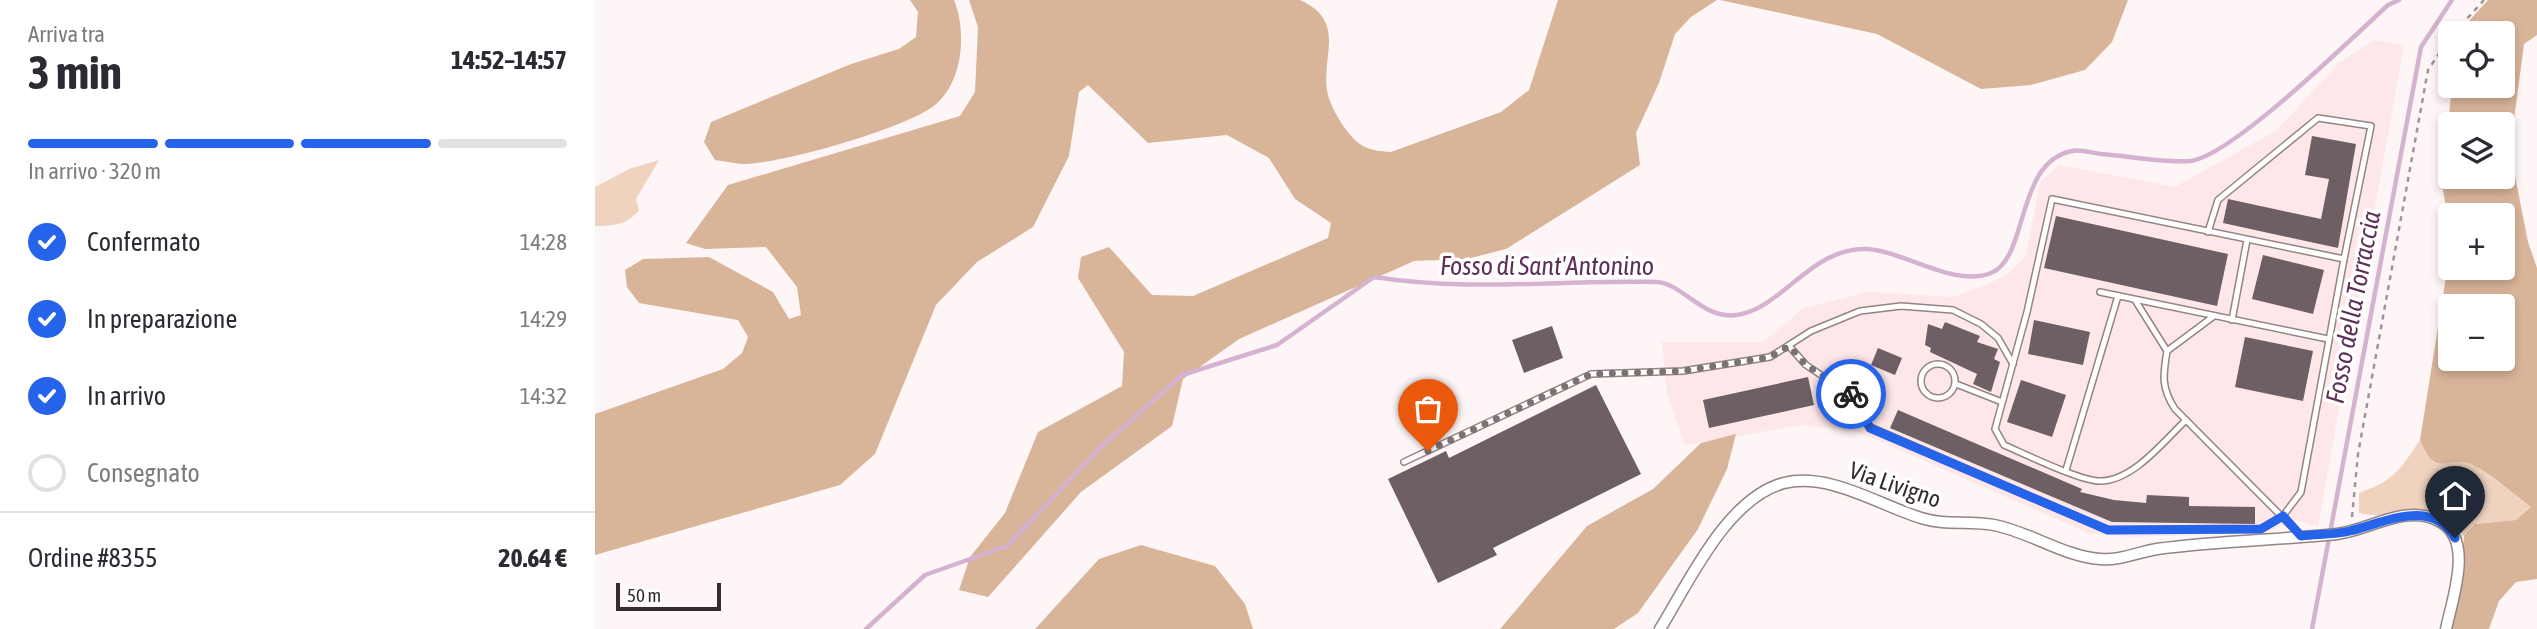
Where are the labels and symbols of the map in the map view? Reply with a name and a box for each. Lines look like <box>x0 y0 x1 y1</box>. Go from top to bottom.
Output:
water label: Fosso della Torraccia <box>2320 208 2386 406</box>
water label: Fosso di Sant'Antonino <box>1440 251 1654 281</box>
courier <box>1816 359 1886 429</box>
pin <box>1398 379 1458 451</box>
street label: Via Livigno <box>1846 456 1945 513</box>
pin <box>2425 466 2485 538</box>
scale bar <box>616 580 721 612</box>

